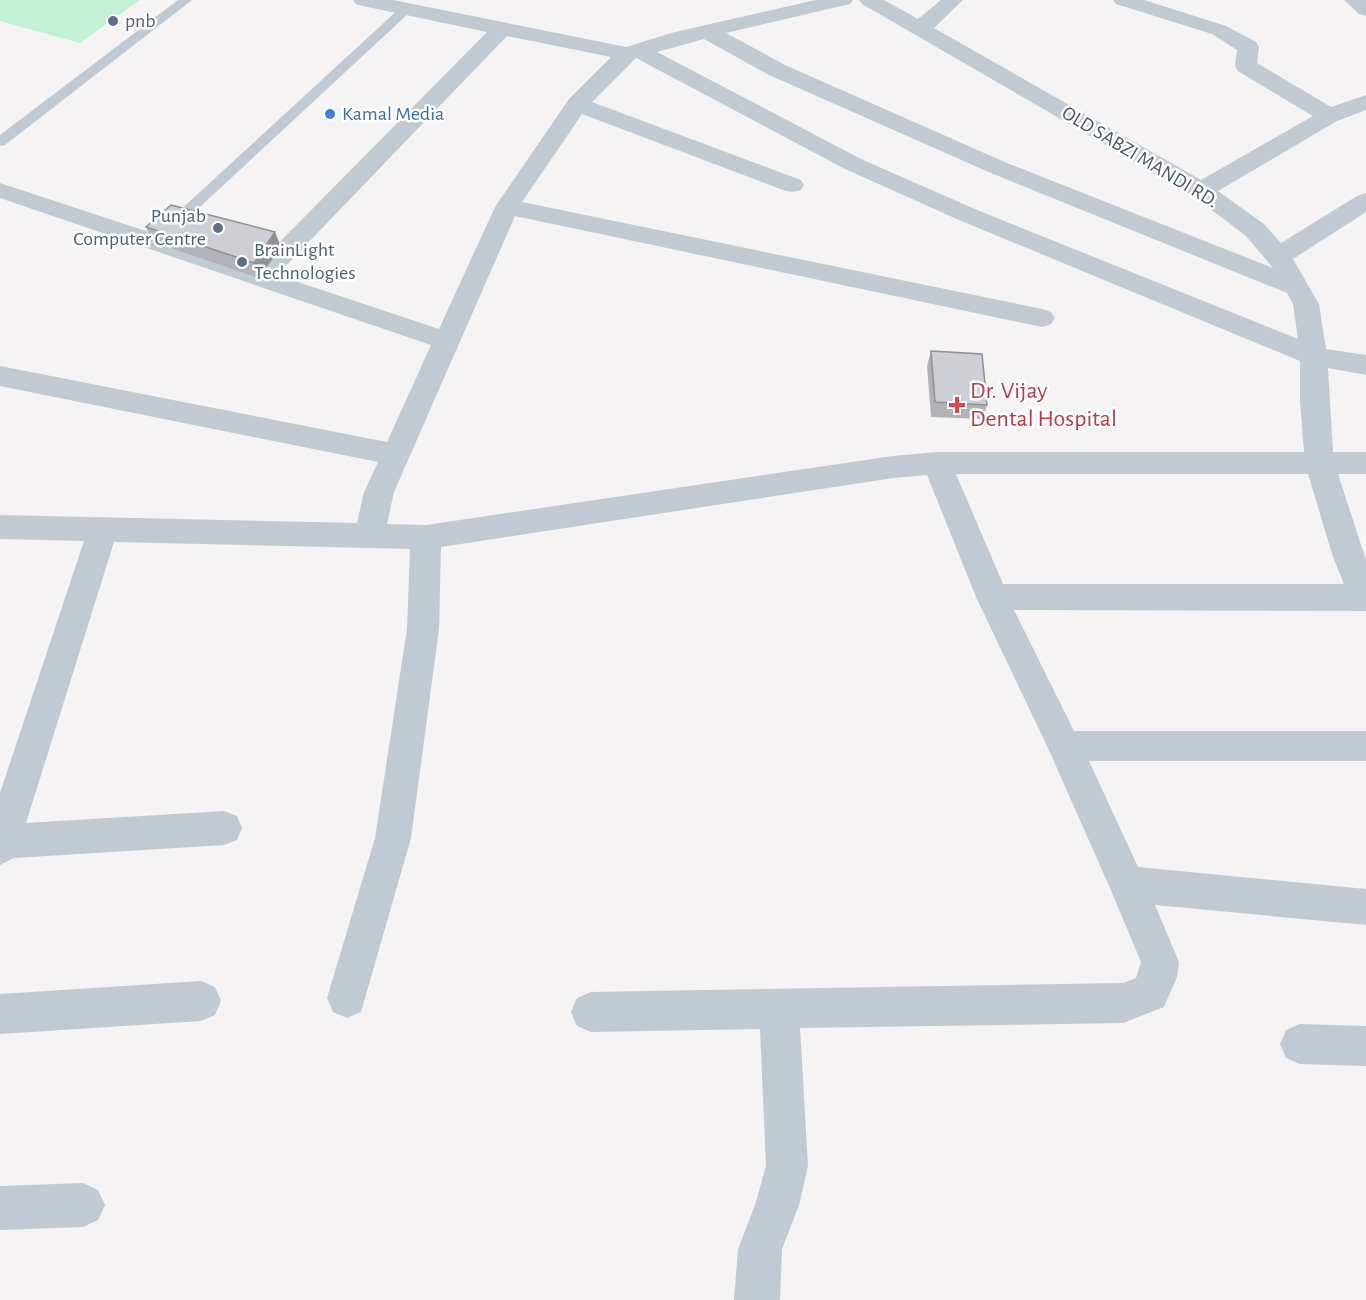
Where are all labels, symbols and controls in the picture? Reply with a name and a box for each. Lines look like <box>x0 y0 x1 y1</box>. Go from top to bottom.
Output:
place label: pnb <box>125 11 156 31</box>
marker: pnb <box>106 14 120 28</box>
street label: OLD SABZI MANDI RD. <box>1058 102 1222 212</box>
place label: Kamal Media <box>342 104 444 124</box>
marker: Kamal Media <box>323 107 337 121</box>
place label: Punjab Computer Centre <box>73 206 206 249</box>
marker: Punjab Computer Centre <box>211 221 225 235</box>
place label: BrainLight Technologies <box>254 240 356 283</box>
marker: BrainLight Technologies <box>235 255 249 269</box>
place label: Dr. Vijay Dental Hospital <box>970 379 1117 431</box>
marker: Dr. Vijay Dental Hospital <box>948 396 966 414</box>

